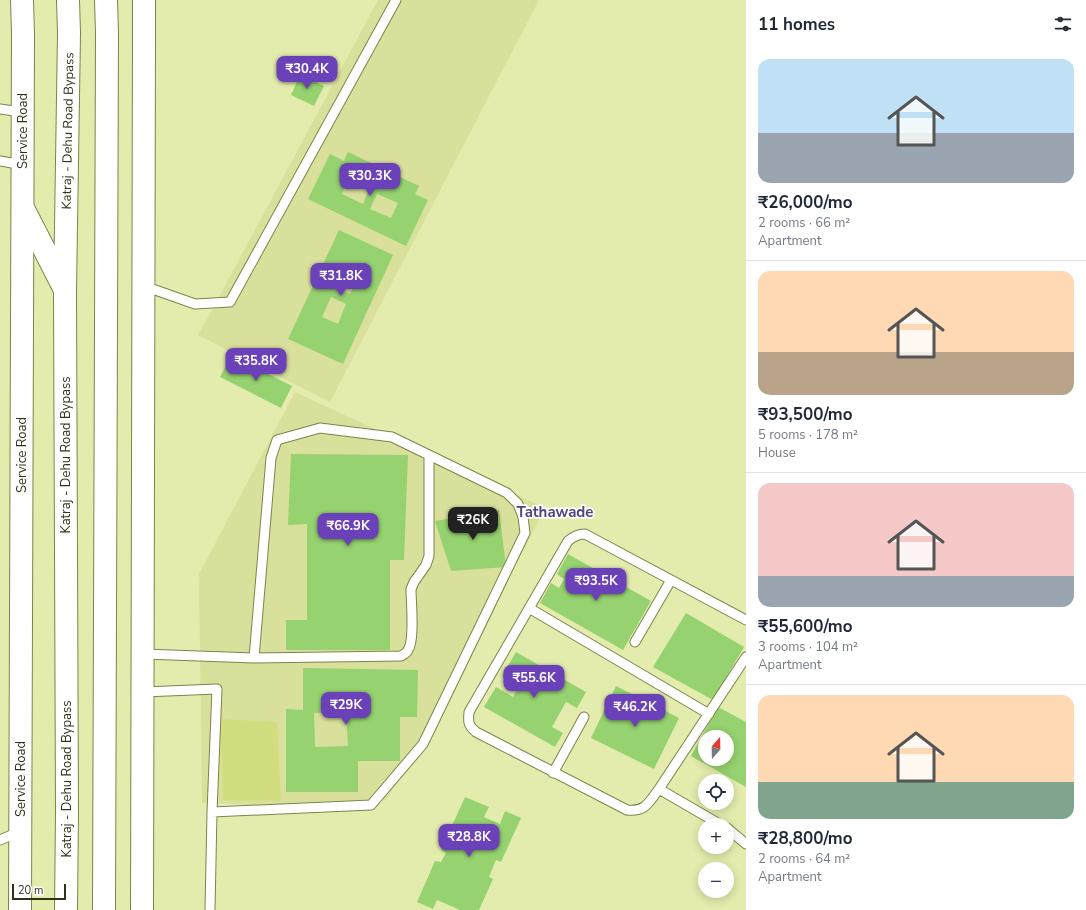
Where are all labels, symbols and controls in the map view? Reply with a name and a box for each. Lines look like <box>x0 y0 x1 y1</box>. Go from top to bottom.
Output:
text: 11 homes <box>758 13 835 36</box>
icon: filters <box>1052 13 1074 35</box>
street label: Katraj - Dehu Road Bypass <box>58 52 78 210</box>
pin: ₹30.4K <box>274 56 340 90</box>
text: ₹30.4K <box>285 60 329 78</box>
icon: home <box>880 85 952 157</box>
street label: Service Road <box>14 93 32 169</box>
pin: ₹30.3K <box>337 163 403 197</box>
text: ₹30.3K <box>348 167 392 185</box>
text: ₹26,000/mo <box>758 191 852 214</box>
text: 2 rooms · 66 m² <box>758 214 850 232</box>
text: Apartment <box>758 232 821 250</box>
pin: ₹31.8K <box>308 263 374 297</box>
text: ₹31.8K <box>319 267 363 285</box>
icon: home <box>880 297 952 369</box>
pin: ₹35.8K <box>223 348 289 382</box>
text: ₹35.8K <box>234 352 278 370</box>
street label: Katraj - Dehu Road Bypass <box>57 377 75 533</box>
text: ₹93,500/mo <box>758 403 852 426</box>
street label: Service Road <box>13 417 31 493</box>
text: 5 rooms · 178 m² <box>758 426 858 444</box>
text: House <box>758 444 796 462</box>
district label: Tathawade <box>517 502 594 522</box>
pin: ₹26K <box>449 507 497 541</box>
icon: home <box>880 509 952 581</box>
text: ₹26K <box>457 511 489 529</box>
pin: ₹66.9K <box>315 513 381 547</box>
text: ₹66.9K <box>326 517 370 535</box>
pin: ₹93.5K <box>563 568 629 602</box>
text: ₹93.5K <box>574 572 618 590</box>
text: ₹55,600/mo <box>758 615 852 638</box>
text: 3 rooms · 104 m² <box>758 638 858 656</box>
text: Apartment <box>758 656 821 674</box>
pin: ₹55.6K <box>501 665 567 699</box>
text: ₹55.6K <box>512 669 556 687</box>
pin: ₹29K <box>322 692 370 726</box>
pin: ₹46.2K <box>602 694 668 728</box>
text: ₹29K <box>330 696 362 714</box>
text: ₹46.2K <box>613 698 657 716</box>
street label: Katraj - Dehu Road Bypass <box>58 701 76 857</box>
icon: home <box>880 721 952 793</box>
north arrow <box>698 730 734 766</box>
map controls <box>698 730 734 898</box>
street label: Service Road <box>12 741 30 817</box>
button: locate <box>698 774 734 810</box>
button: + <box>698 818 734 854</box>
pin: ₹28.8K <box>436 824 502 858</box>
text: ₹28,800/mo <box>758 827 852 850</box>
text: ₹28.8K <box>447 828 491 846</box>
text: 2 rooms · 64 m² <box>758 850 850 868</box>
button: − <box>698 862 734 898</box>
text: Apartment <box>758 868 821 886</box>
scale bar <box>12 882 66 901</box>
text: 20 m <box>18 883 43 898</box>

